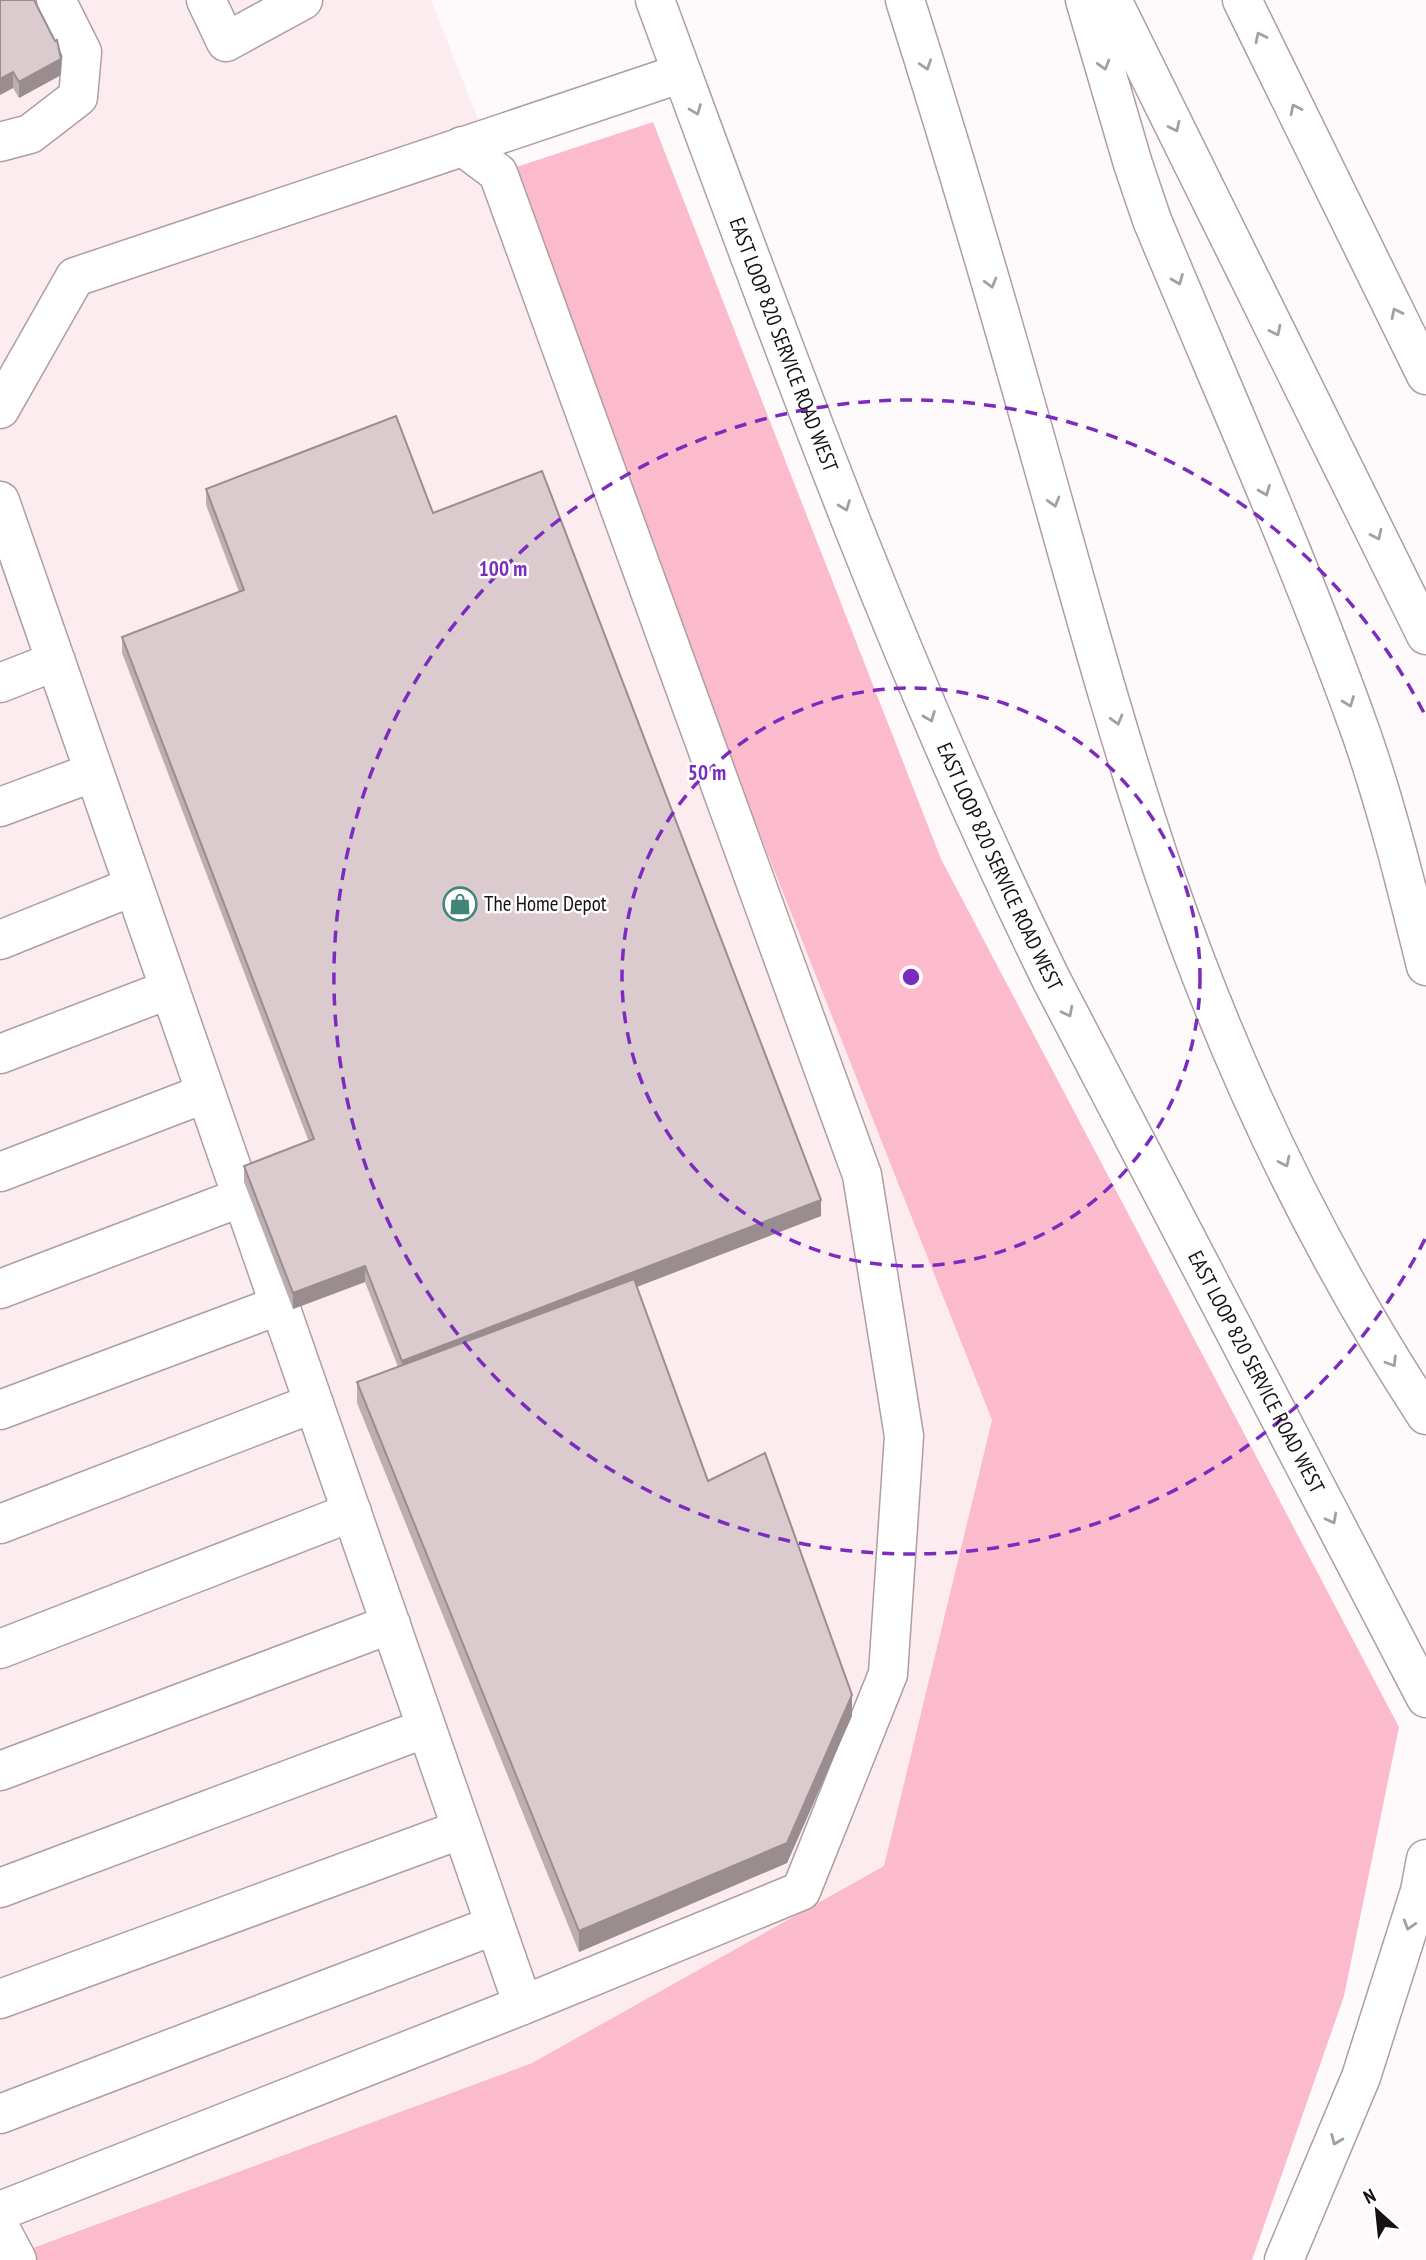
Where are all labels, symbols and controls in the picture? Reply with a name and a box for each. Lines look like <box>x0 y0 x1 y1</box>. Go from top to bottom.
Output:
one-way arrow <box>1254 32 1268 44</box>
one-way arrow <box>918 58 932 71</box>
one-way arrow <box>1096 59 1110 71</box>
one-way arrow <box>687 103 701 115</box>
one-way arrow <box>1290 104 1304 116</box>
one-way arrow <box>1166 120 1180 132</box>
street label: EAST LOOP 820 SERVICE ROAD WEST <box>724 214 845 476</box>
one-way arrow <box>1169 274 1183 286</box>
one-way arrow <box>982 277 997 289</box>
one-way arrow <box>1391 308 1405 320</box>
one-way arrow <box>1267 324 1281 336</box>
one-way arrow <box>1256 484 1270 496</box>
one-way arrow <box>1045 495 1060 507</box>
one-way arrow <box>837 500 851 512</box>
one-way arrow <box>1368 527 1382 540</box>
text: 100 m <box>479 555 527 582</box>
one-way arrow <box>1340 695 1354 707</box>
one-way arrow <box>922 710 936 722</box>
one-way arrow <box>1108 714 1123 726</box>
street label: EAST LOOP 820 SERVICE ROAD WEST <box>931 739 1069 996</box>
text: 50 m <box>688 759 726 786</box>
shop icon: The Home Depot <box>441 885 479 923</box>
place label: The Home Depot <box>484 890 607 917</box>
centre of rings <box>899 965 923 989</box>
one-way arrow <box>1060 1005 1073 1017</box>
one-way arrow <box>1277 1155 1291 1167</box>
street label: EAST LOOP 820 SERVICE ROAD WEST <box>1182 1246 1331 1498</box>
one-way arrow <box>1384 1355 1397 1368</box>
one-way arrow <box>1324 1512 1338 1524</box>
one-way arrow <box>1403 1918 1417 1931</box>
one-way arrow <box>1330 2133 1344 2145</box>
north arrow <box>1342 2176 1412 2246</box>
text: N <box>1359 2183 1379 2209</box>

